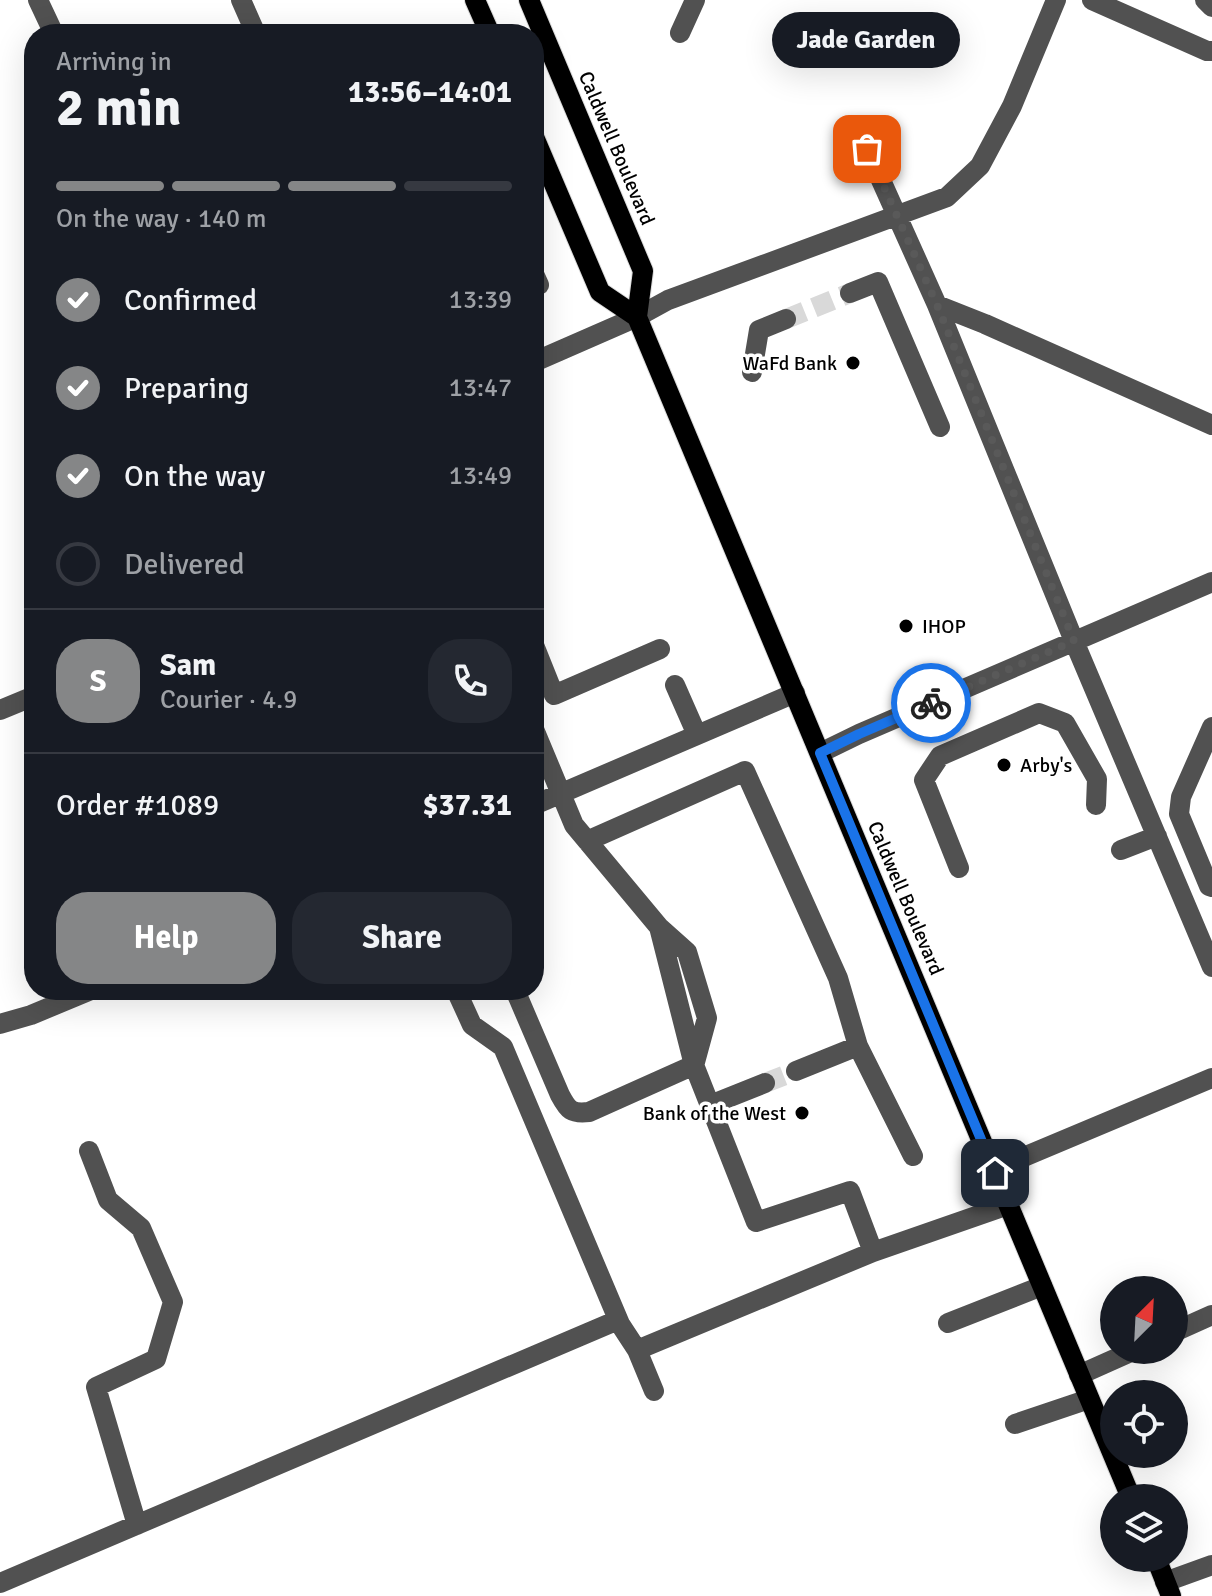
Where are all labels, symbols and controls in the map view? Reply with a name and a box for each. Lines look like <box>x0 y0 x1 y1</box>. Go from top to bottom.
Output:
callout: Jade Garden <box>773 13 961 69</box>
text: Jade Garden <box>796 24 936 56</box>
text: Arriving in <box>56 46 172 78</box>
street label: Caldwell Boulevard <box>573 68 660 229</box>
text: 13:56–14:01 <box>348 74 512 111</box>
text: 2 min <box>56 76 182 140</box>
pin <box>833 115 901 183</box>
icon: bag <box>845 127 889 171</box>
text: On the way · 140 m <box>56 203 266 235</box>
icon: check <box>56 278 100 322</box>
text: Confirmed <box>124 282 257 319</box>
text: 13:39 <box>449 284 512 316</box>
place label: WaFd Bank <box>743 351 837 376</box>
marker: WaFd Bank <box>844 354 862 372</box>
icon: check <box>56 366 100 410</box>
text: Preparing <box>124 370 249 407</box>
text: 13:47 <box>449 372 512 404</box>
icon: check <box>56 454 100 498</box>
text: On the way <box>124 458 265 495</box>
text: 13:49 <box>449 460 512 492</box>
text: Delivered <box>124 546 245 583</box>
place label: IHOP <box>922 614 966 639</box>
marker: IHOP <box>897 617 915 635</box>
button: phone <box>428 639 512 723</box>
text: Sam <box>160 647 216 684</box>
text: S <box>90 663 106 700</box>
courier <box>891 663 971 743</box>
icon: bike <box>909 681 953 725</box>
text: Courier · 4.9 <box>160 684 297 716</box>
place label: Arby's <box>1020 753 1073 778</box>
marker: Arby's <box>995 756 1013 774</box>
text: Order #1089 <box>56 787 219 824</box>
text: $37.31 <box>422 787 512 824</box>
street label: Caldwell Boulevard <box>862 818 949 979</box>
button: Help <box>56 892 276 984</box>
button: Share <box>292 892 512 984</box>
place label: Bank of the West <box>643 1101 786 1126</box>
marker: Bank of the West <box>793 1104 811 1122</box>
pin <box>961 1139 1029 1207</box>
icon: home <box>973 1151 1017 1195</box>
north arrow <box>1100 1276 1188 1364</box>
map controls <box>1100 1276 1188 1572</box>
button: locate <box>1100 1380 1188 1468</box>
button: layers <box>1100 1484 1188 1572</box>

